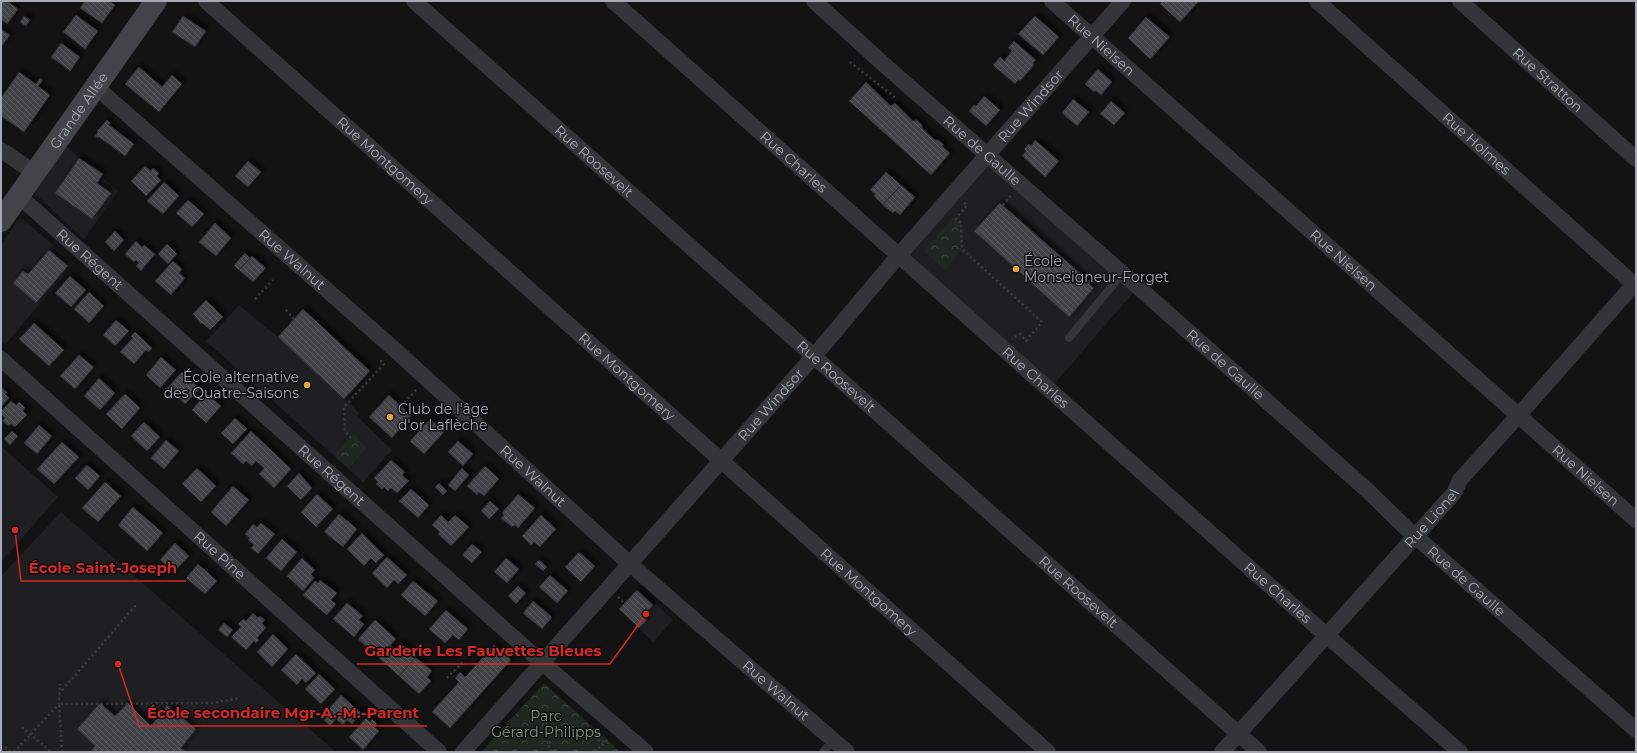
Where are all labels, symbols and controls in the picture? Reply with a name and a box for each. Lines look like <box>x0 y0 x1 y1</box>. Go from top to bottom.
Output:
street label: Rue Nielsen <box>1064 10 1139 79</box>
street label: Rue Stratton <box>1509 44 1587 116</box>
street label: Rue Windsor <box>994 66 1068 146</box>
street label: Grande Allée <box>46 69 112 153</box>
street label: Rue Holmes <box>1439 108 1515 179</box>
street label: Rue de Gaulle <box>939 112 1025 190</box>
street label: Rue Montgomery <box>333 113 438 209</box>
street label: Rue Roosevelt <box>551 121 638 201</box>
street label: Rue Charles <box>756 127 831 197</box>
street label: Rue Régent <box>53 225 127 294</box>
street label: Rue Walnut <box>255 225 329 294</box>
street label: Rue Nielsen <box>1306 225 1381 295</box>
place label: École Monseigneur-Forget <box>1024 252 1169 286</box>
marker: École Monseigneur-Forget <box>1011 264 1021 274</box>
street label: Rue de Gaulle <box>1183 325 1268 404</box>
street label: Rue Montgomery <box>575 329 679 425</box>
street label: Rue Roosevelt <box>793 336 880 416</box>
street label: Rue Charles <box>998 343 1073 412</box>
street label: Rue Windsor <box>734 364 808 445</box>
place label: École alternative des Quatre-Saisons <box>164 368 299 402</box>
marker: École alternative des Quatre-Saisons <box>302 380 312 390</box>
place label: Club de l'âge d'or Laflèche <box>398 400 489 434</box>
marker: Club de l'âge d'or Laflèche <box>385 412 395 422</box>
street label: Rue Régent <box>294 440 369 510</box>
street label: Rue Walnut <box>496 441 570 511</box>
street label: Rue Nielsen <box>1548 441 1623 510</box>
street label: Rue Lionel <box>1400 486 1464 552</box>
street label: Rue Pine <box>190 527 249 583</box>
street label: Rue de Gaulle <box>1424 542 1509 620</box>
street label: Rue Montgomery <box>817 544 921 640</box>
street label: Rue Roosevelt <box>1035 552 1122 632</box>
callout: École Saint-Joseph <box>21 554 186 581</box>
text: École Saint-Joseph <box>29 558 177 577</box>
street label: Rue Charles <box>1240 558 1315 627</box>
callout: Garderie Les Fauvettes Bleues <box>357 637 610 664</box>
text: Garderie Les Fauvettes Bleues <box>365 641 602 660</box>
street label: Rue Walnut <box>739 656 813 725</box>
callout: École secondaire Mgr-A.-M.-Parent <box>139 699 427 726</box>
text: École secondaire Mgr-A.-M.-Parent <box>147 703 420 722</box>
park label: Parc Gérard-Philipps <box>491 707 601 741</box>

